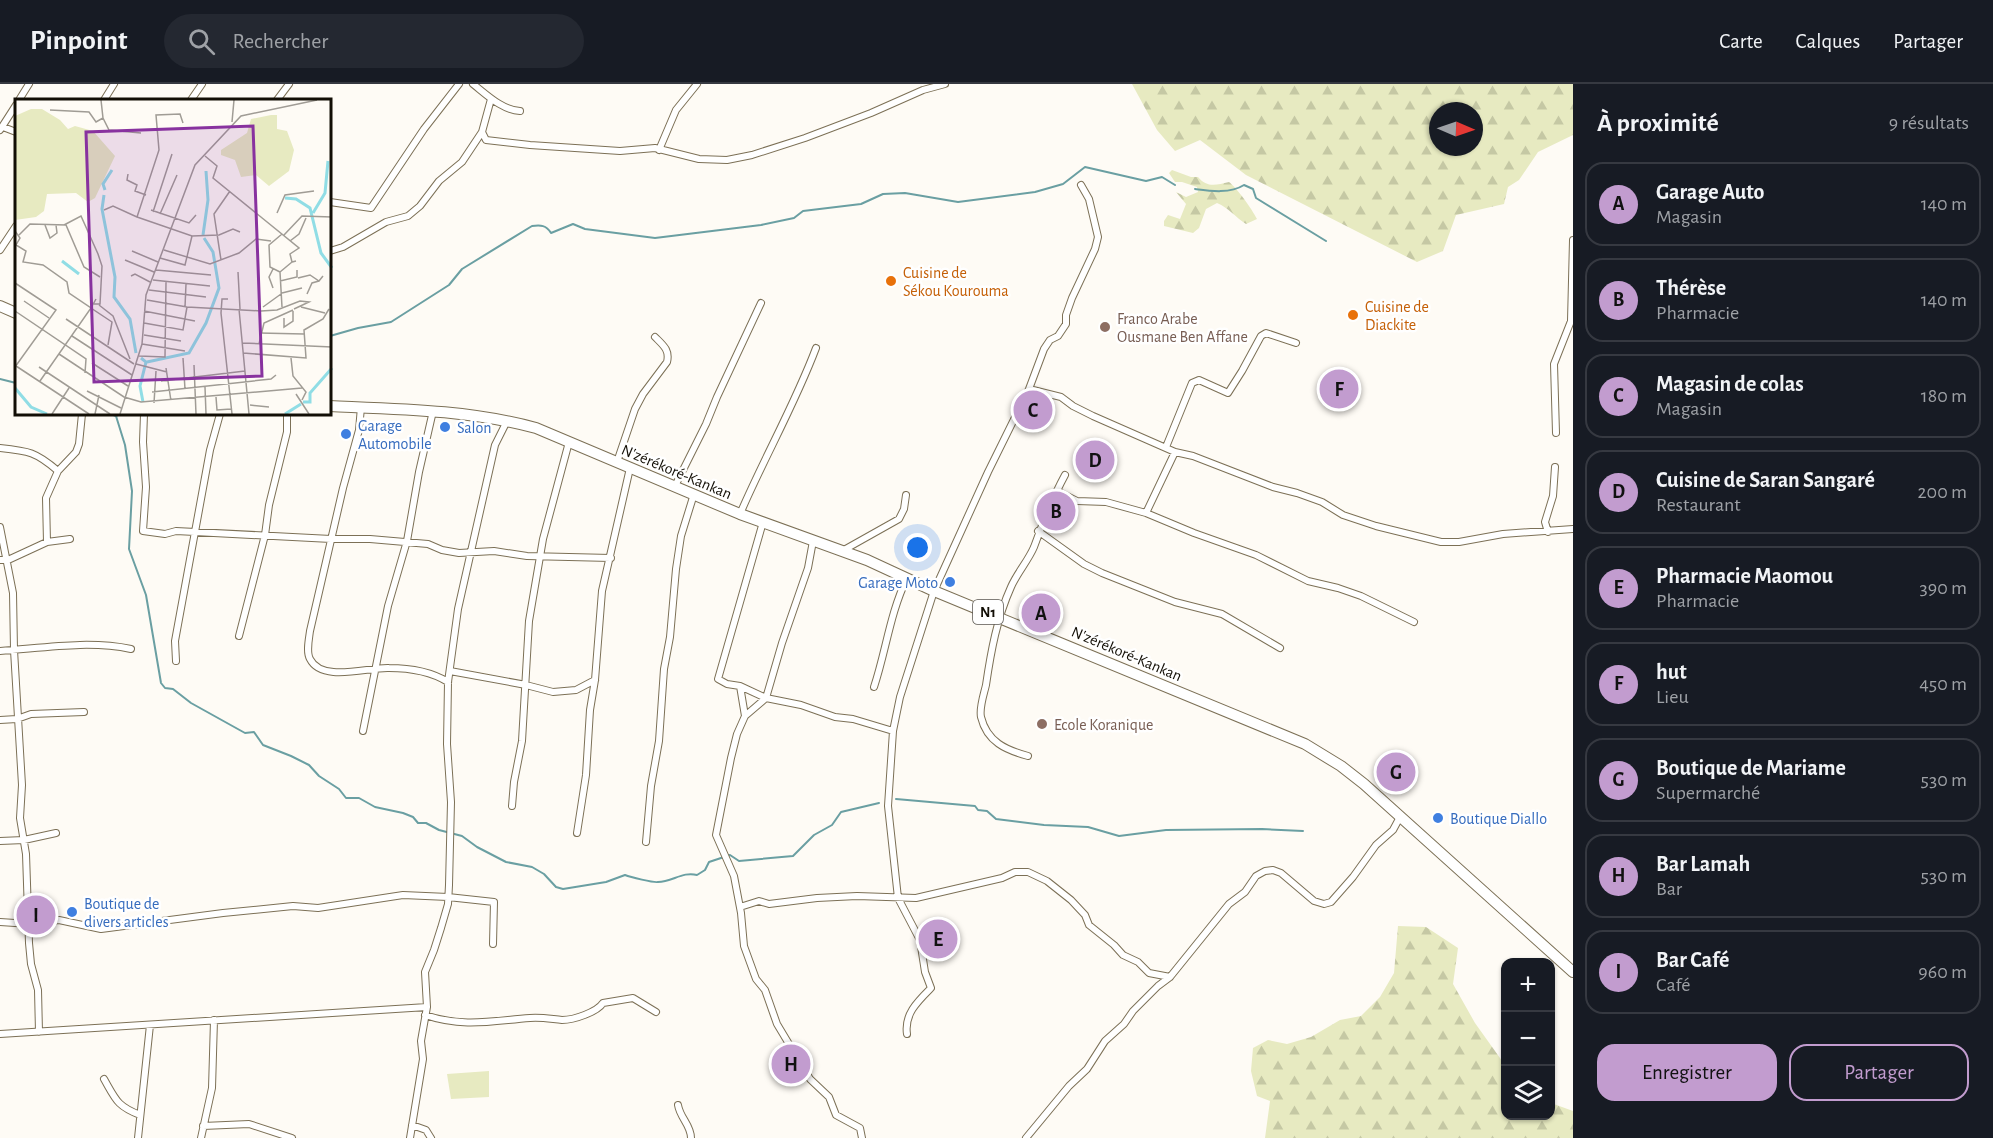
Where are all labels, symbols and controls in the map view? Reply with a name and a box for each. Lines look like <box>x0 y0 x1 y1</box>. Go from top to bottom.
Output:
search box <box>164 14 584 68</box>
icon: search <box>185 25 218 58</box>
text: Pinpoint <box>30 27 128 55</box>
text: Rechercher <box>233 30 328 52</box>
text: Carte <box>1719 31 1763 52</box>
text: Calques <box>1796 31 1860 52</box>
text: Partager <box>1893 31 1963 52</box>
inset map <box>15 99 332 416</box>
north arrow <box>1429 102 1483 156</box>
text: À proximité <box>1597 110 1719 136</box>
text: 9 résultats <box>1889 113 1969 133</box>
text: Garage Auto <box>1656 181 1764 203</box>
text: A <box>1613 194 1625 214</box>
text: 140 m <box>1921 194 1967 214</box>
text: Magasin <box>1656 207 1722 227</box>
place label: Cuisine de Sékou Kourouma <box>903 265 1009 299</box>
marker: Cuisine de Sékou Kourouma <box>884 274 898 288</box>
text: Thérèse <box>1656 277 1726 299</box>
text: B <box>1613 290 1624 310</box>
text: 140 m <box>1921 290 1967 310</box>
place label: Cuisine de Diackite <box>1365 299 1429 333</box>
text: Pharmacie <box>1656 303 1739 323</box>
marker: Cuisine de Diackite <box>1346 308 1360 322</box>
place label: Franco Arabe Ousmane Ben Affane <box>1117 311 1248 345</box>
marker: Franco Arabe Ousmane Ben Affane <box>1098 320 1112 334</box>
pin: F <box>1320 366 1358 412</box>
text: Magasin de colas <box>1656 373 1804 395</box>
text: C <box>1613 386 1624 406</box>
text: 180 m <box>1921 386 1967 406</box>
pin: C <box>1014 388 1052 432</box>
text: Magasin <box>1656 399 1722 419</box>
place label: Garage Automobile <box>358 418 432 452</box>
marker: Salon <box>438 420 452 434</box>
place label: Salon <box>457 420 492 436</box>
marker: Garage Automobile <box>339 427 353 441</box>
pin: D <box>1076 438 1114 482</box>
street label: N'zérékoré-Kankan <box>619 441 734 502</box>
text: Cuisine de Saran Sangaré <box>1656 469 1875 491</box>
text: D <box>1612 482 1625 502</box>
text: 200 m <box>1917 482 1967 502</box>
pin: B <box>1036 488 1076 534</box>
text: Restaurant <box>1656 495 1741 515</box>
your location <box>903 533 932 562</box>
text: Pharmacie Maomou <box>1656 565 1833 587</box>
place label: Garage Moto <box>858 575 938 591</box>
marker: Garage Moto <box>943 575 957 589</box>
text: E <box>1613 578 1624 598</box>
text: 390 m <box>1920 578 1967 598</box>
pin: A <box>1022 590 1060 636</box>
text: Pharmacie <box>1656 591 1739 611</box>
road number: N1 <box>973 600 1003 624</box>
street label: N'zérékoré-Kankan <box>1069 623 1184 684</box>
text: hut <box>1656 661 1687 683</box>
text: F <box>1614 674 1623 694</box>
text: 450 m <box>1919 674 1967 694</box>
text: Lieu <box>1656 687 1689 707</box>
marker: Ecole Koranique <box>1035 717 1049 731</box>
place label: Ecole Koranique <box>1054 717 1153 733</box>
pin: G <box>1376 750 1416 794</box>
text: Boutique de Mariame <box>1656 757 1846 779</box>
text: G <box>1613 770 1624 790</box>
text: 530 m <box>1921 770 1967 790</box>
text: Supermarché <box>1656 783 1760 803</box>
marker: Boutique Diallo <box>1431 811 1445 825</box>
place label: Boutique Diallo <box>1450 811 1547 827</box>
text: Bar Lamah <box>1656 853 1750 875</box>
text: H <box>1612 866 1625 886</box>
text: 530 m <box>1921 866 1967 886</box>
text: Bar <box>1656 879 1682 899</box>
pin: I <box>16 892 56 938</box>
place label: Boutique de divers articles <box>84 896 169 930</box>
marker: Boutique de divers articles <box>65 905 79 919</box>
pin: E <box>918 916 958 962</box>
text: Bar Café <box>1656 949 1729 971</box>
map controls <box>1501 958 1555 1120</box>
button: + <box>1501 958 1555 1012</box>
text: I <box>1616 962 1621 982</box>
text: 960 m <box>1918 962 1967 982</box>
text: Café <box>1656 975 1690 995</box>
button: − <box>1501 1012 1555 1066</box>
pin: H <box>772 1042 810 1086</box>
button: Enregistrer <box>1597 1044 1777 1101</box>
button: Partager <box>1789 1044 1969 1101</box>
button: layers <box>1501 1066 1555 1120</box>

